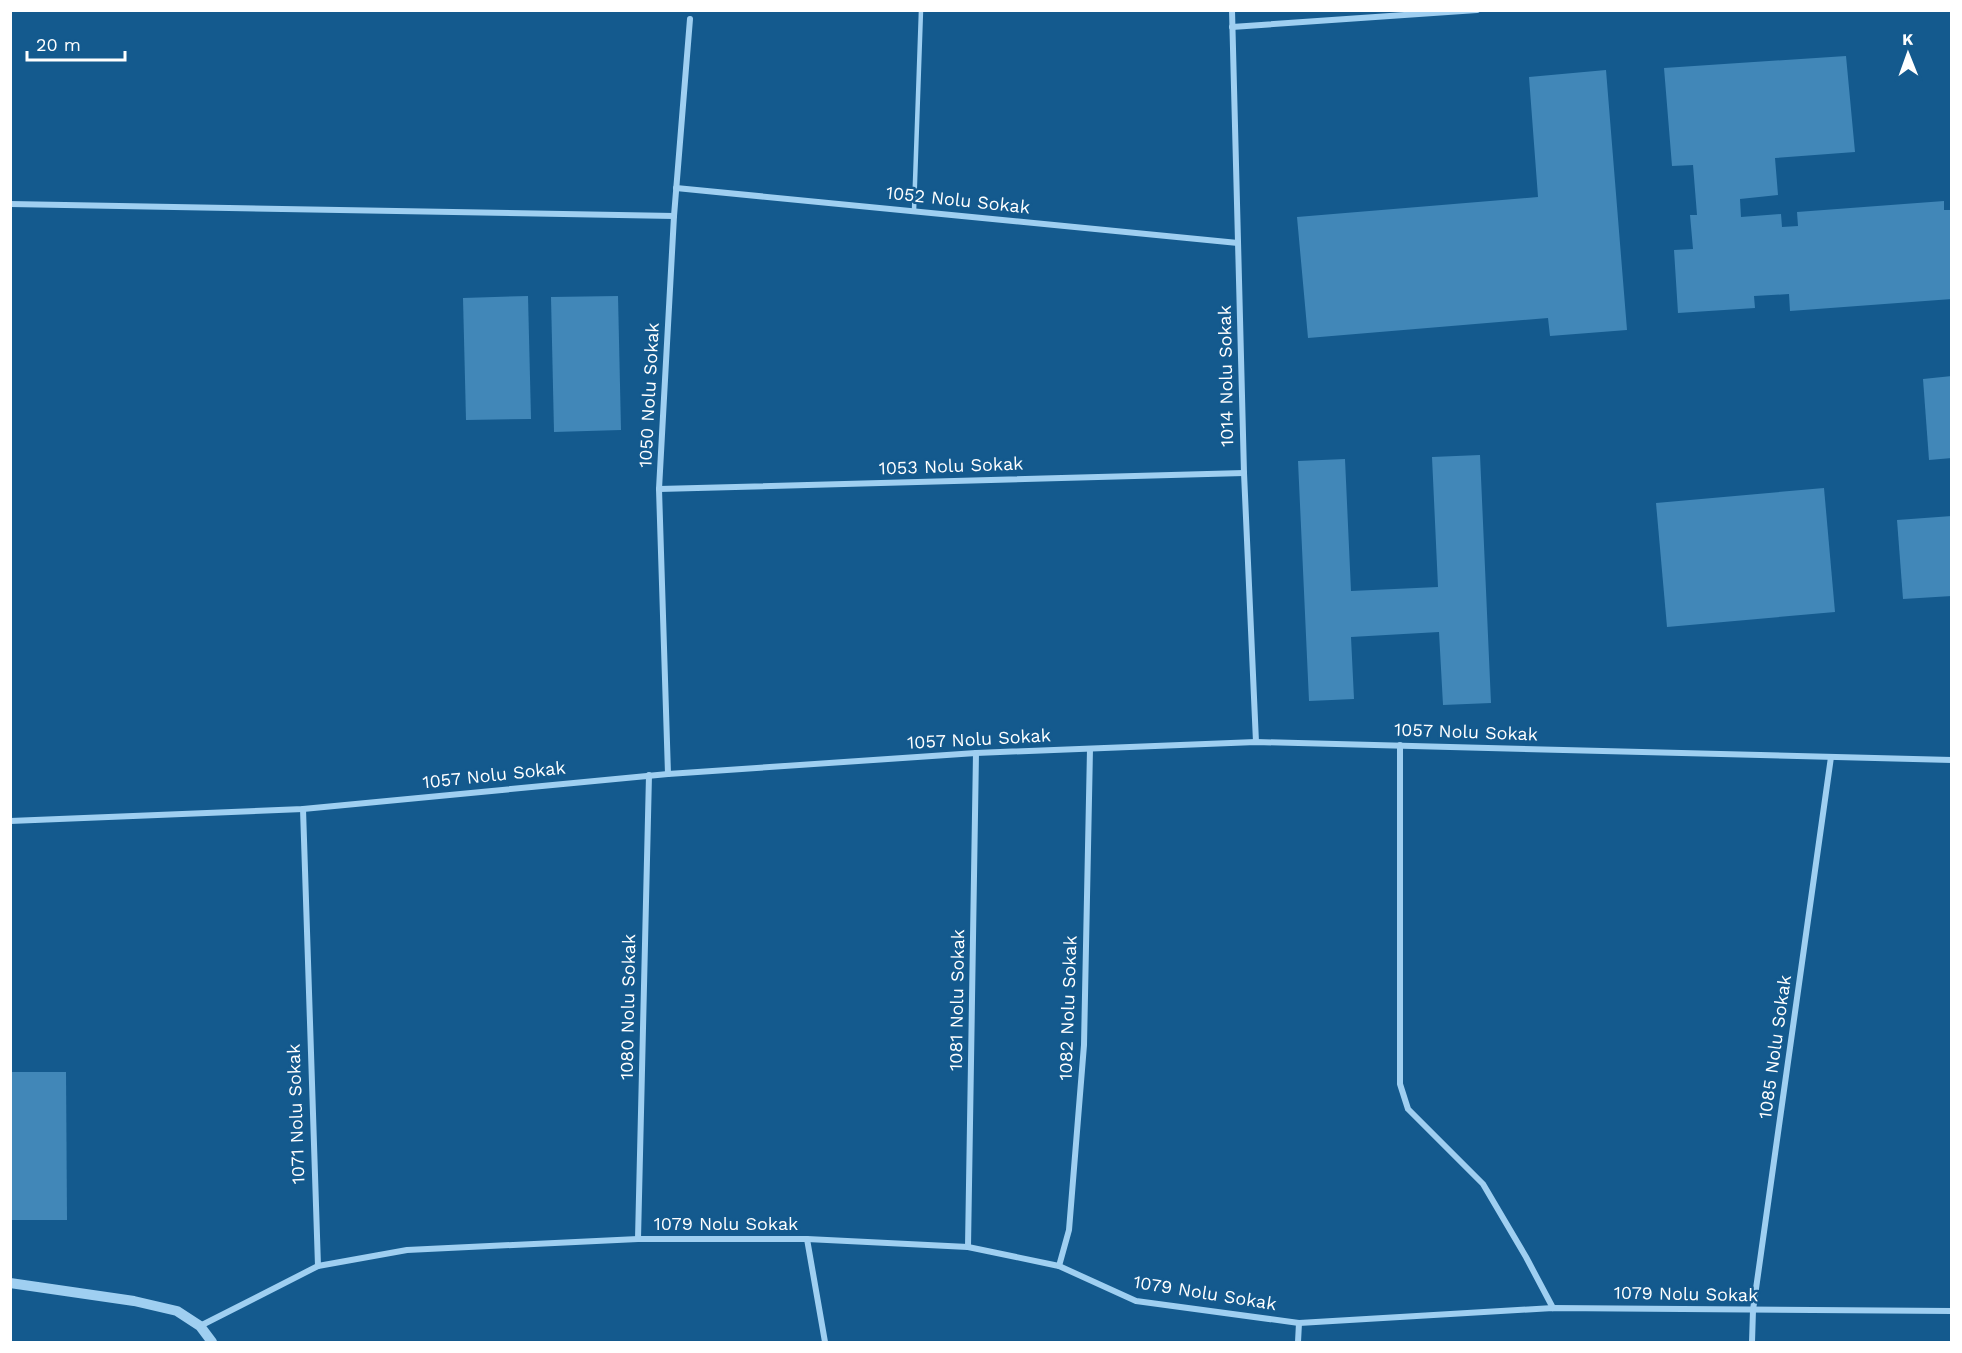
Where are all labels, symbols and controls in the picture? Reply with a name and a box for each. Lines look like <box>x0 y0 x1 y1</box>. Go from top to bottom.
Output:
scale bar <box>27 24 124 62</box>
north arrow <box>1878 24 1938 84</box>
text: K <box>1902 30 1913 49</box>
text: 20 m <box>36 34 81 55</box>
street label: 1052 Nolu Sokak <box>885 181 1031 218</box>
street label: 1014 Nolu Sokak <box>1214 305 1237 447</box>
street label: 1050 Nolu Sokak <box>634 322 663 468</box>
street label: 1053 Nolu Sokak <box>878 452 1024 479</box>
street label: 1057 Nolu Sokak <box>1394 718 1538 745</box>
street label: 1057 Nolu Sokak <box>907 724 1051 753</box>
street label: 1057 Nolu Sokak <box>421 757 567 792</box>
street label: 1081 Nolu Sokak <box>945 929 968 1071</box>
street label: 1080 Nolu Sokak <box>616 934 639 1080</box>
street label: 1082 Nolu Sokak <box>1054 935 1081 1081</box>
street label: 1085 Nolu Sokak <box>1754 974 1795 1120</box>
street label: 1071 Nolu Sokak <box>283 1043 308 1185</box>
street label: 1079 Nolu Sokak <box>654 1213 798 1234</box>
street label: 1079 Nolu Sokak <box>1132 1271 1278 1314</box>
street label: 1079 Nolu Sokak <box>1614 1282 1758 1305</box>

